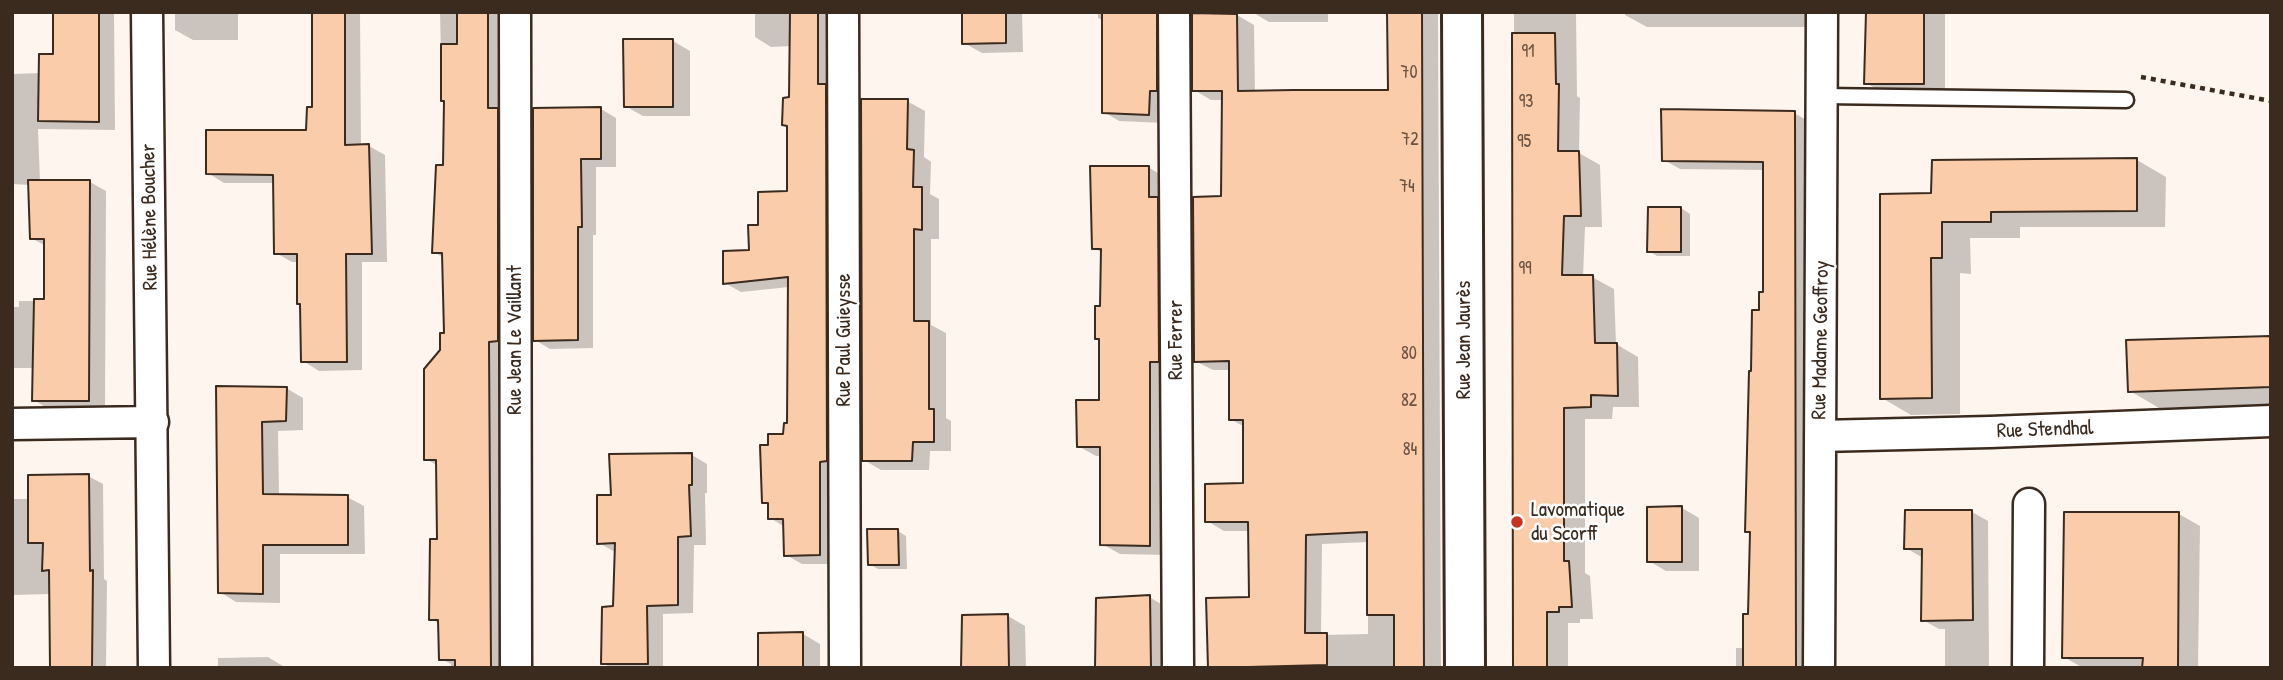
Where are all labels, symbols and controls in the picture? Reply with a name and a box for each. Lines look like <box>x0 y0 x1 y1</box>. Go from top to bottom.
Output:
house number: 91 <box>1521 41 1535 63</box>
house number: 70 <box>1401 62 1417 84</box>
house number: 93 <box>1519 91 1533 113</box>
house number: 72 <box>1401 129 1419 151</box>
house number: 95 <box>1517 131 1531 153</box>
street label: Rue Hélène Boucher <box>136 143 164 291</box>
house number: 74 <box>1399 176 1415 198</box>
house number: 99 <box>1518 258 1532 280</box>
street label: Rue Madame Geoffroy <box>1807 260 1835 420</box>
street label: Rue Jean Le Vaillant <box>502 265 528 415</box>
street label: Rue Paul Guieysse <box>831 273 857 407</box>
street label: Rue Jean Jaurès <box>1451 281 1477 399</box>
street label: Rue Ferrer <box>1163 300 1189 380</box>
house number: 80 <box>1401 343 1417 365</box>
house number: 82 <box>1401 390 1417 412</box>
street label: Rue Stendhal <box>1996 416 2094 444</box>
house number: 84 <box>1403 439 1417 461</box>
place label: Lavomatique du Scorff <box>1531 497 1625 547</box>
marker: Lavomatique du Scorff <box>1509 514 1525 530</box>

